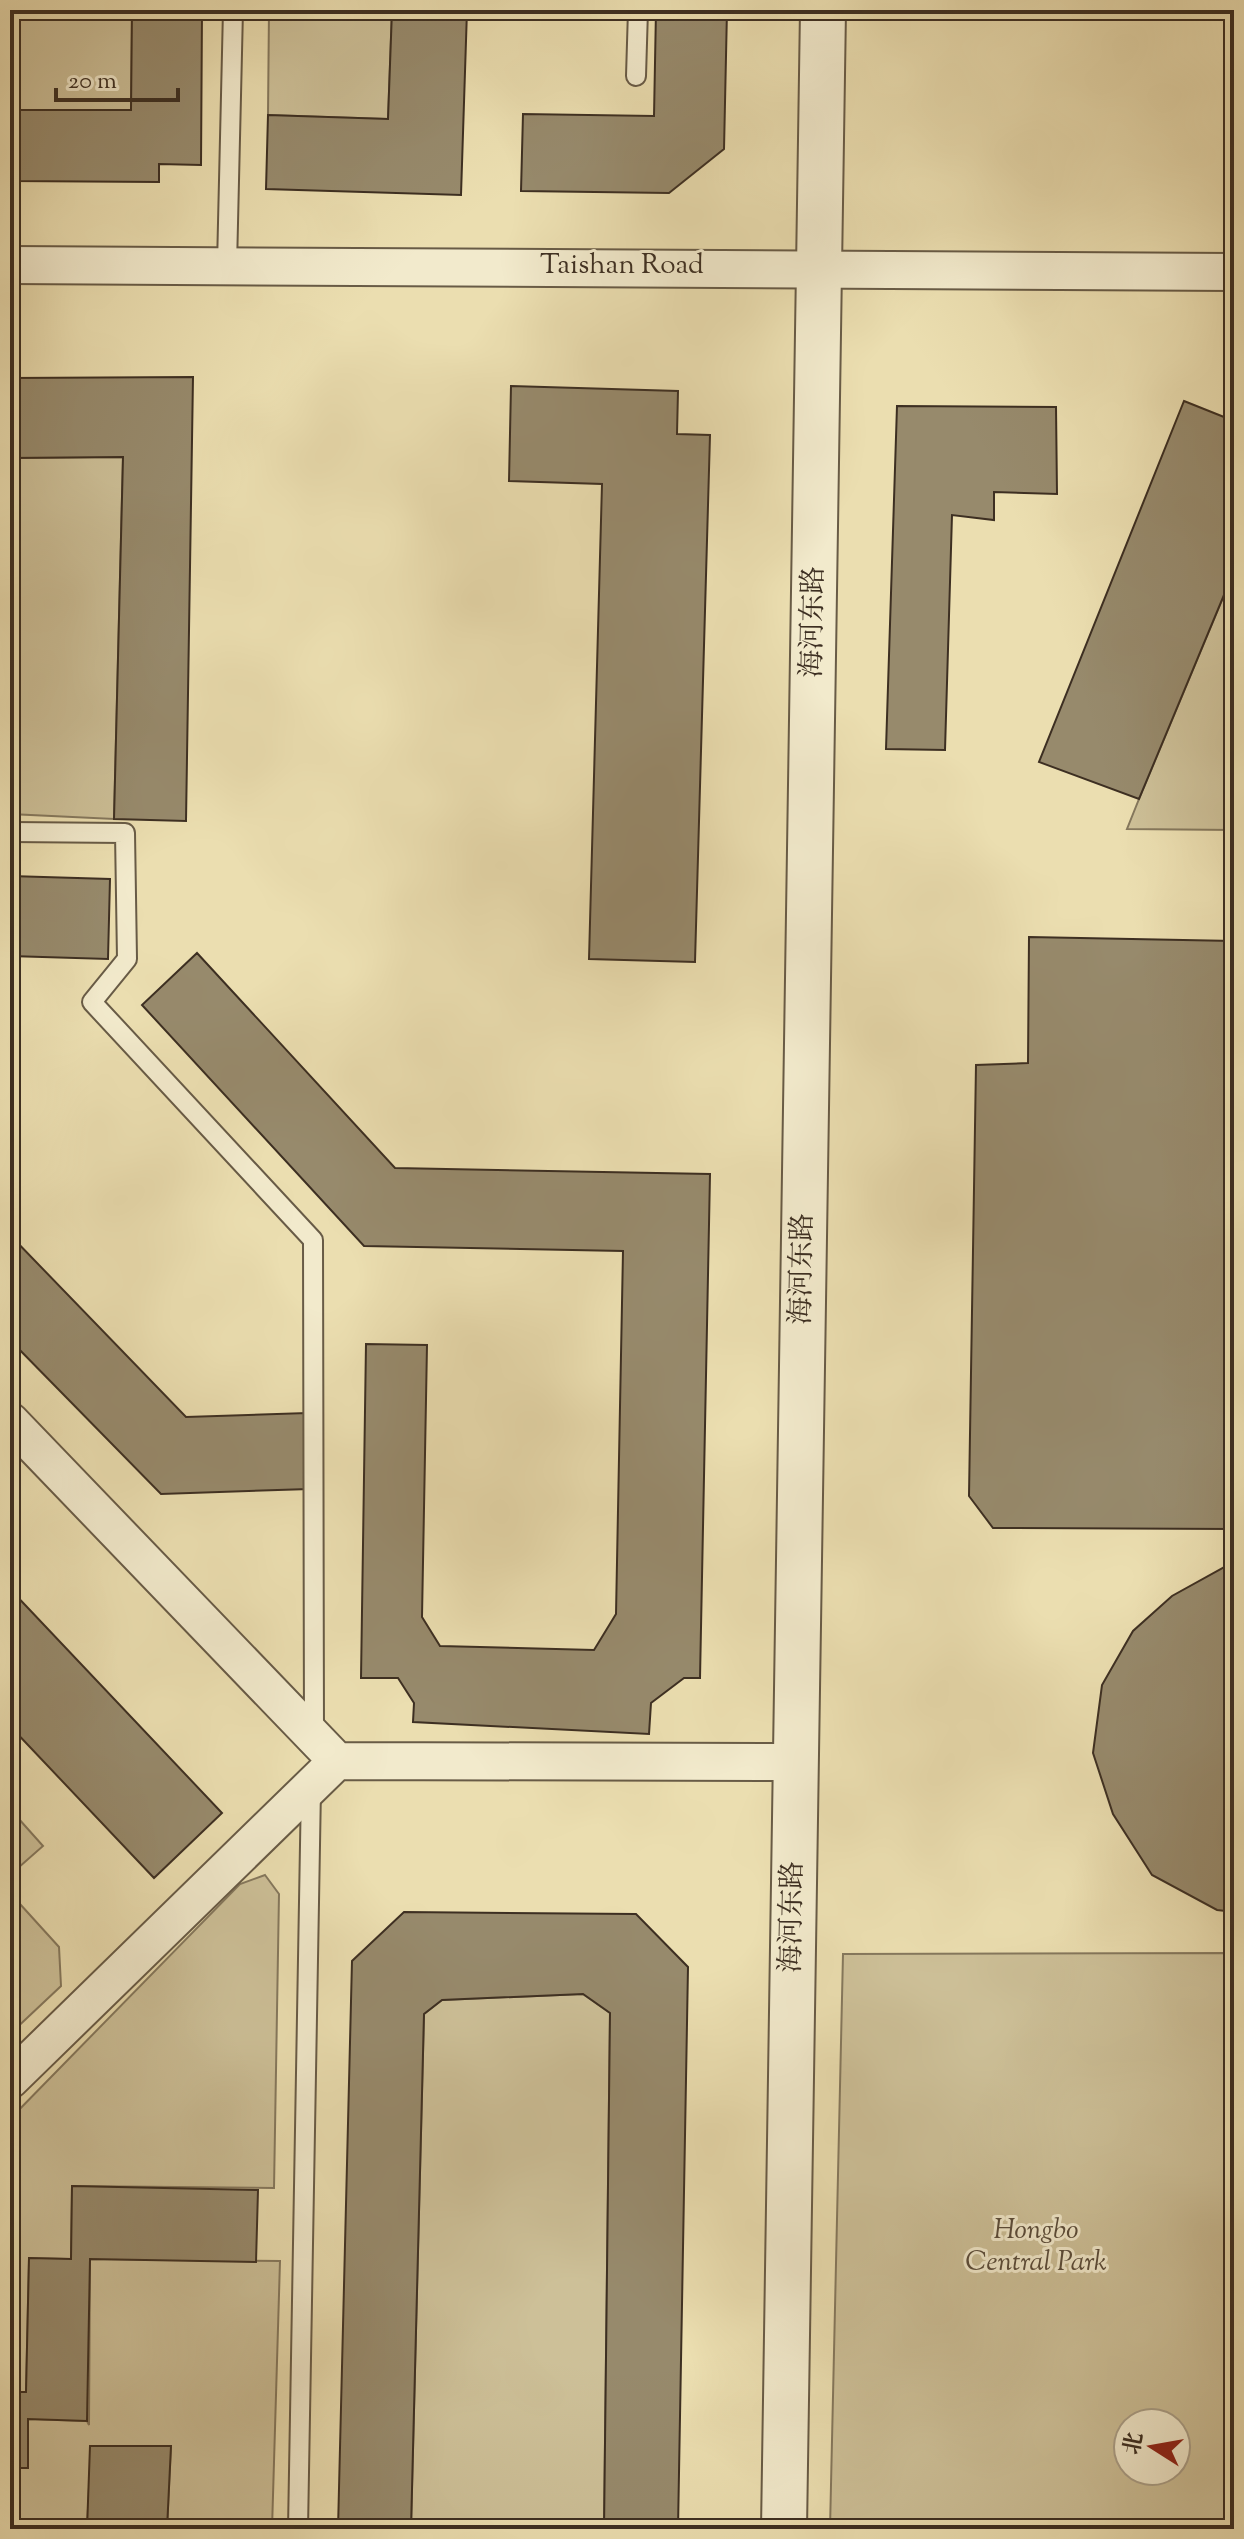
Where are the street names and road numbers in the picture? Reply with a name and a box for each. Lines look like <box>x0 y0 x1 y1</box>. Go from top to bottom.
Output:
street label: Taishan Road <box>540 246 704 286</box>
street label: 海河东路 <box>793 566 835 678</box>
street label: 海河东路 <box>782 1213 824 1325</box>
street label: 海河东路 <box>772 1861 814 1973</box>

